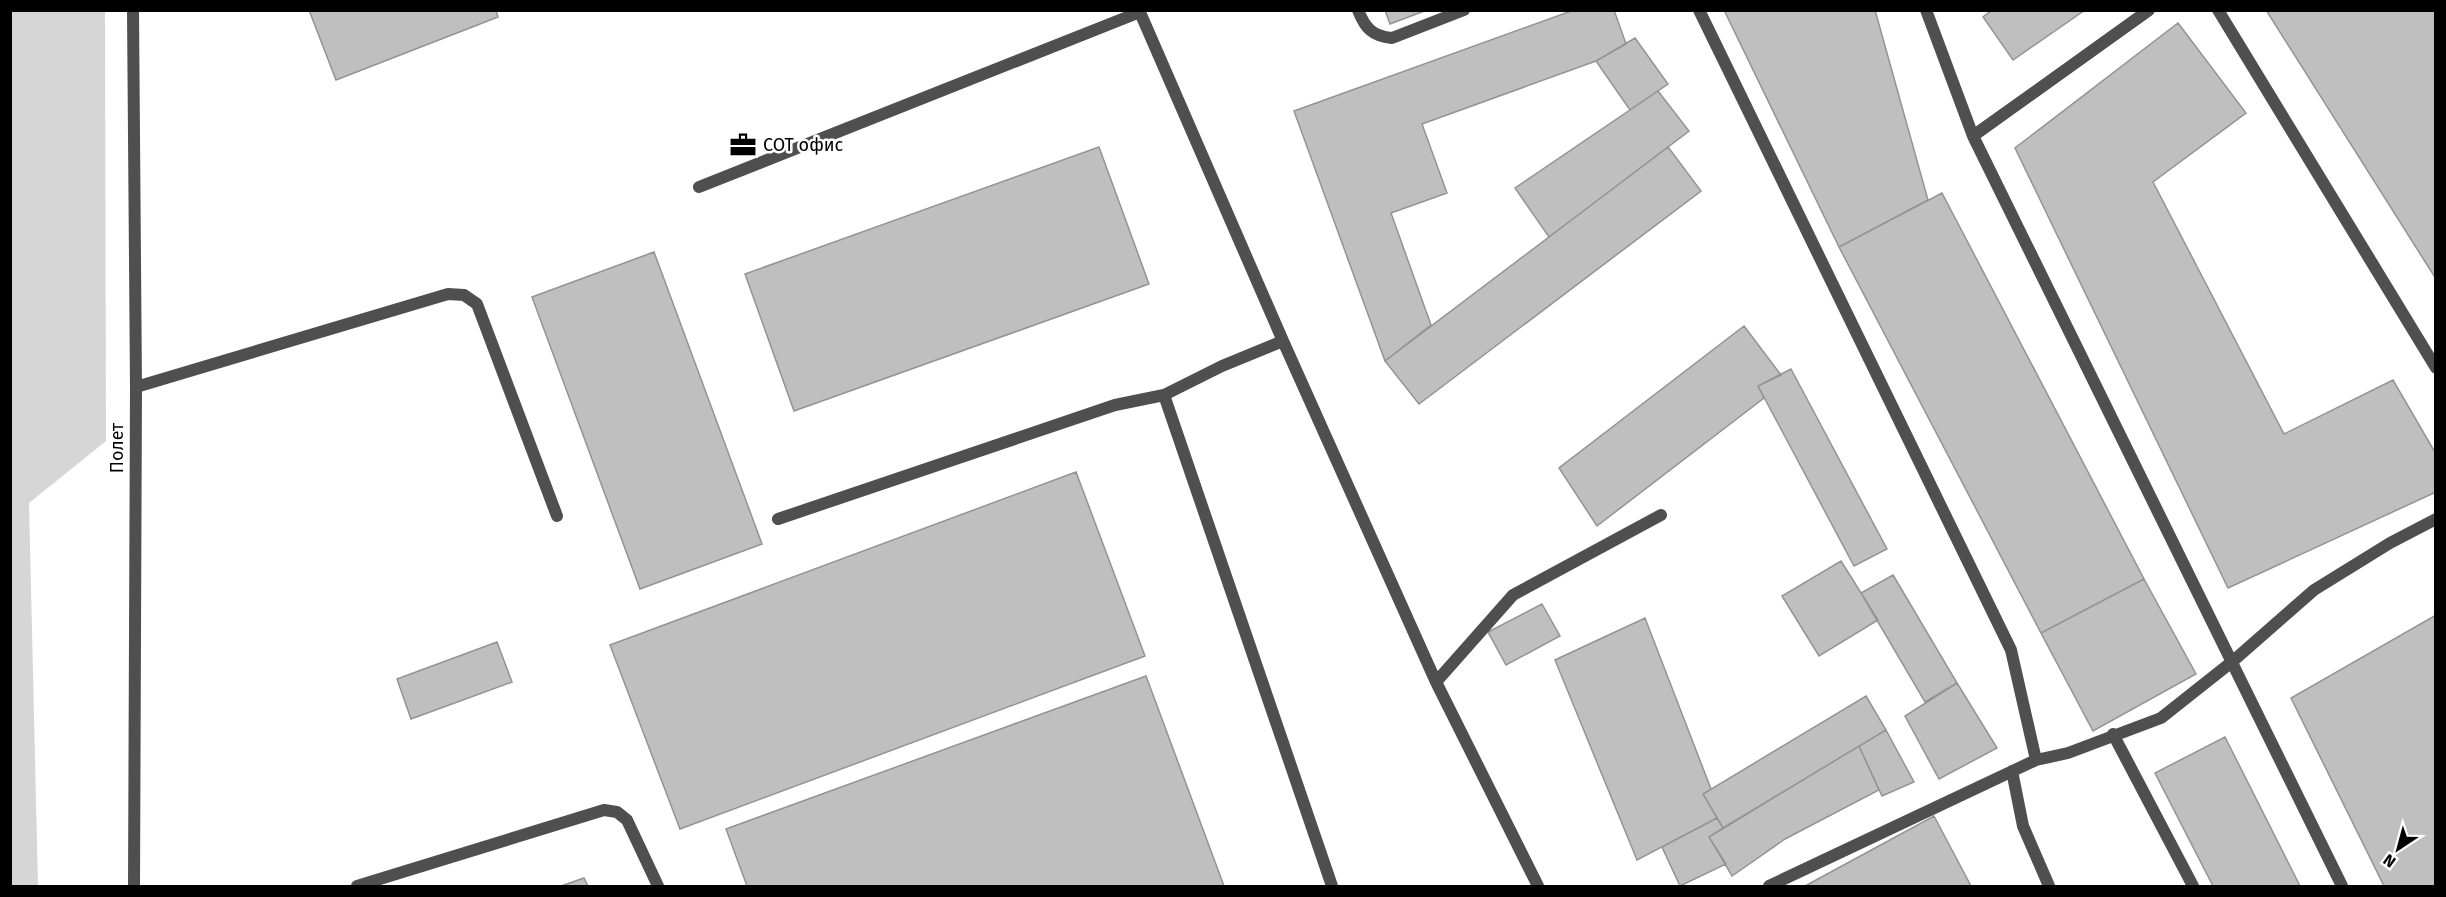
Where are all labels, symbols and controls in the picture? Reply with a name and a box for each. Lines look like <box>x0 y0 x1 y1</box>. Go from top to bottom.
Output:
office icon: СОТ офис <box>728 130 758 160</box>
place label: СОТ офис <box>763 134 844 156</box>
street label: Полет <box>106 422 128 473</box>
north arrow <box>2368 819 2428 879</box>
text: N <box>2380 850 2399 872</box>

